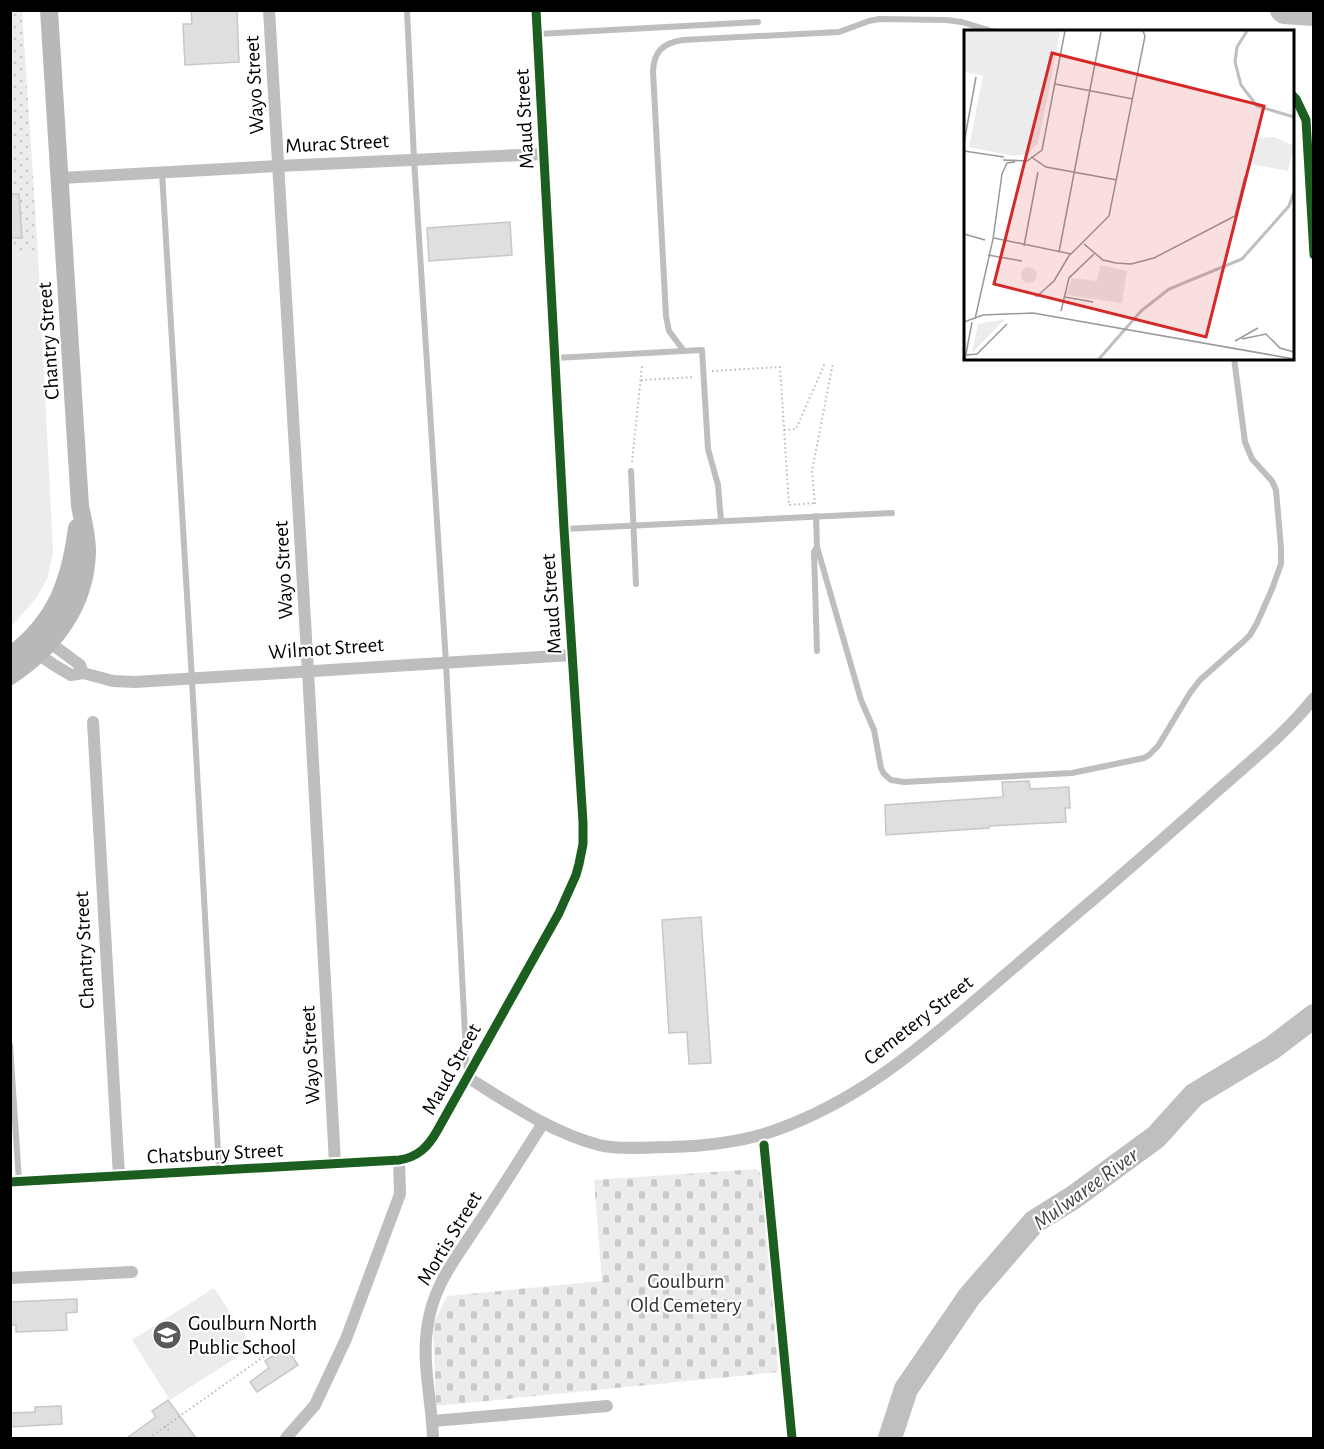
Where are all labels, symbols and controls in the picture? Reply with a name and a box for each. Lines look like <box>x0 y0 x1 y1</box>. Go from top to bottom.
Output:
inset map <box>964 30 1294 360</box>
street label: Wayo Street <box>241 35 268 135</box>
street label: Maud Street <box>511 68 538 170</box>
street label: Murac Street <box>285 130 390 157</box>
street label: Chantry Street <box>34 281 63 400</box>
street label: Wayo Street <box>270 520 297 620</box>
street label: Maud Street <box>537 553 565 655</box>
street label: Wilmot Street <box>268 634 385 663</box>
street label: Chantry Street <box>71 890 98 1009</box>
street label: Cemetery Street <box>860 971 977 1069</box>
street label: Wayo Street <box>297 1005 324 1105</box>
street label: Maud Street <box>418 1020 485 1118</box>
street label: Chatsbury Street <box>146 1139 284 1168</box>
water label: Mulwaree River <box>1029 1143 1143 1234</box>
street label: Mortis Street <box>413 1187 486 1289</box>
park label: Goulburn Old Cemetery <box>630 1271 742 1316</box>
place label: Goulburn North Public School <box>188 1313 317 1358</box>
school or university icon: Goulburn North Public School <box>151 1319 183 1351</box>

